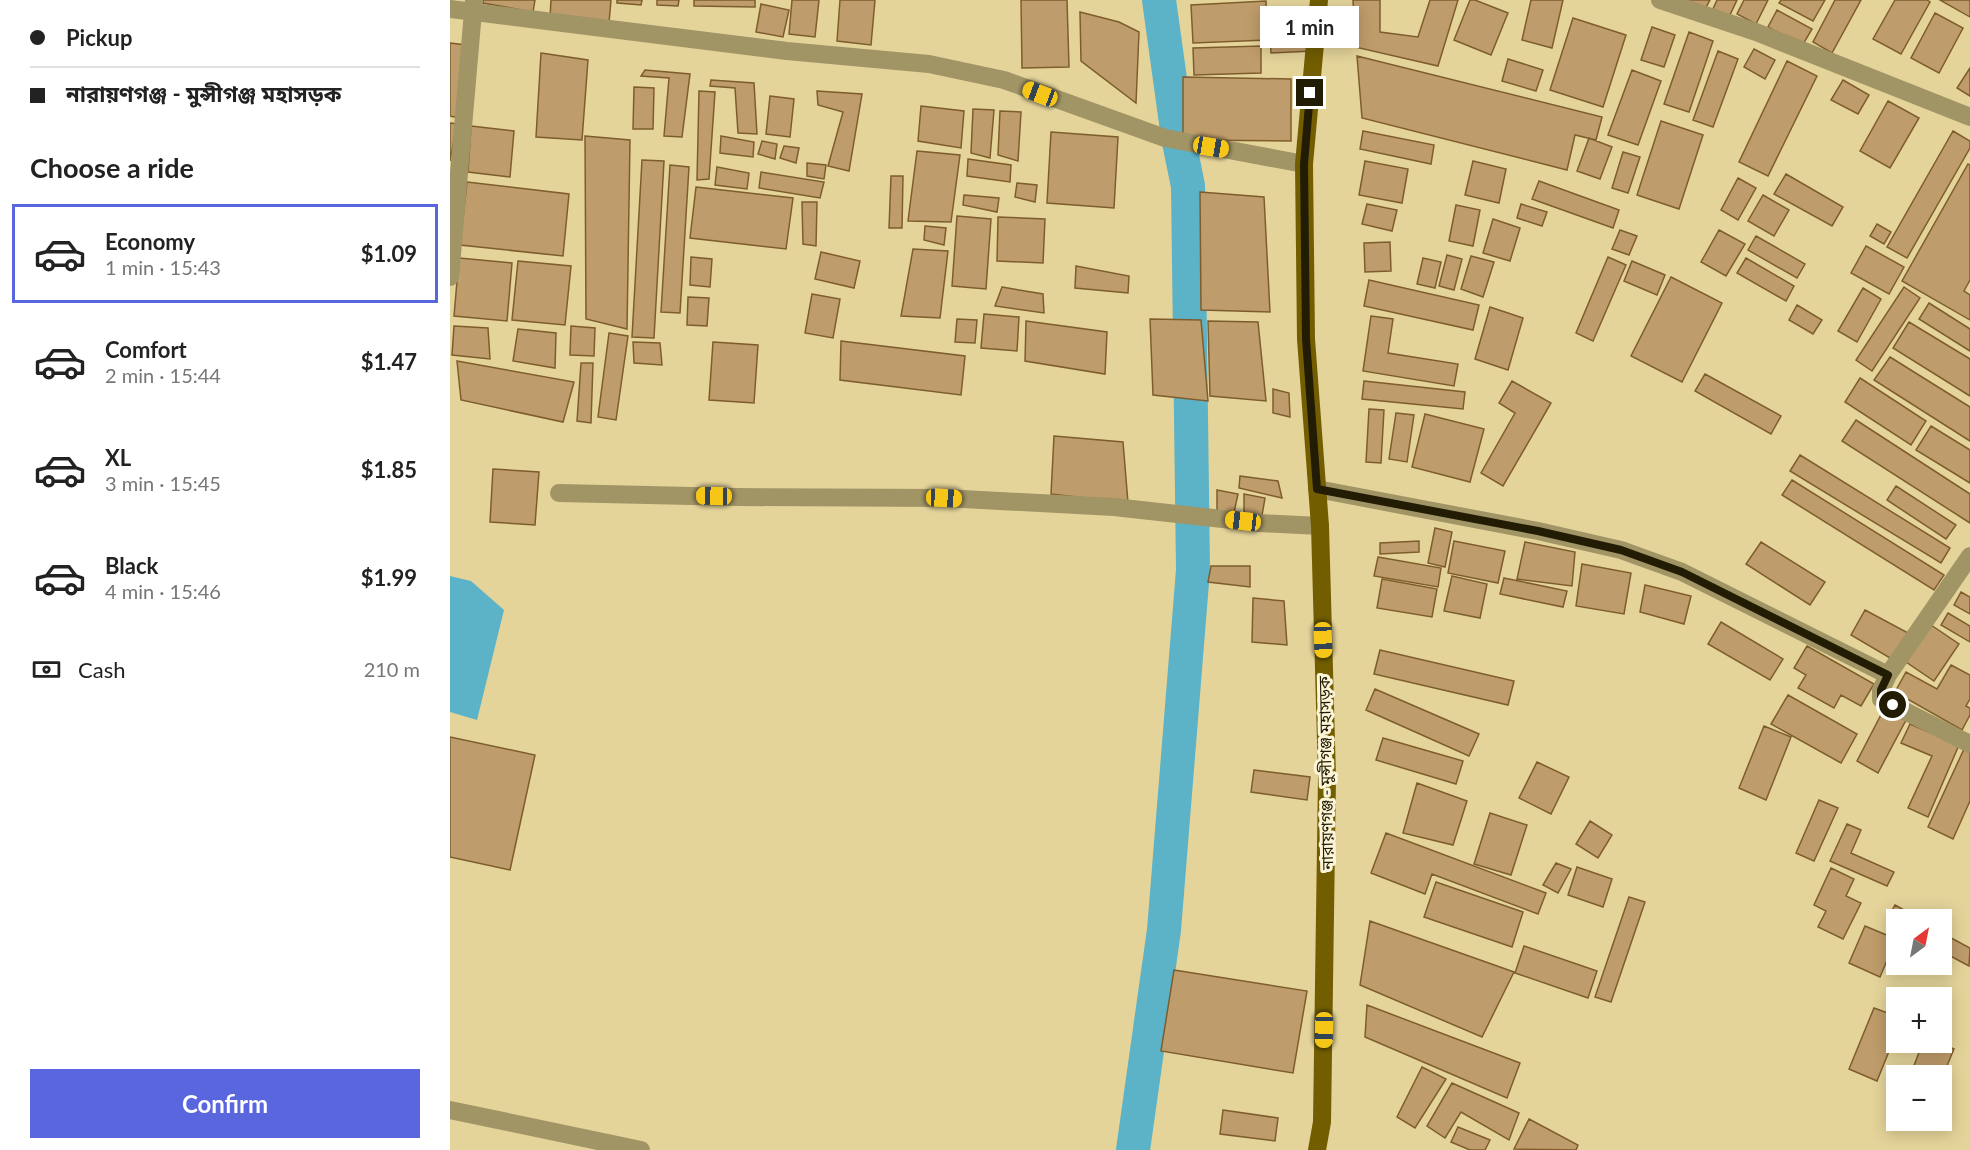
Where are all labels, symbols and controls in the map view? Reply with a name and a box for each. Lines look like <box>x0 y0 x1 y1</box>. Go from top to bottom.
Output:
callout: 1 min <box>1260 6 1360 48</box>
text: 1 min <box>1285 15 1334 39</box>
text: Pickup <box>66 24 132 51</box>
car <box>1020 79 1060 109</box>
route end <box>1296 79 1323 106</box>
text: নারায়ণগঞ্জ - মুন্সীগঞ্জ মহাসড়ক <box>66 80 341 107</box>
car <box>1192 135 1230 159</box>
text: Choose a ride <box>30 151 194 184</box>
icon: car <box>33 227 87 281</box>
text: Economy <box>105 228 195 255</box>
text: $1.09 <box>361 240 417 267</box>
text: 1 min · 15:43 <box>105 255 221 279</box>
icon: car <box>33 335 87 389</box>
text: Comfort <box>105 336 187 363</box>
text: $1.47 <box>361 348 417 375</box>
text: 2 min · 15:44 <box>105 363 221 387</box>
icon: car <box>33 443 87 497</box>
text: XL <box>105 444 131 471</box>
text: $1.85 <box>361 456 417 483</box>
text: 3 min · 15:45 <box>105 471 221 495</box>
car <box>696 487 732 505</box>
car <box>926 488 962 508</box>
car <box>1224 510 1262 532</box>
icon: car <box>33 551 87 605</box>
text: Black <box>105 552 158 579</box>
text: $1.99 <box>361 564 417 591</box>
text: 4 min · 15:46 <box>105 579 221 603</box>
car <box>1313 622 1333 658</box>
icon: cash <box>30 653 63 686</box>
text: Cash <box>78 656 125 683</box>
text: 210 m <box>364 657 420 681</box>
street label: নারায়ণগঞ্জ - মুন্সীগঞ্জ মহাসড়ক <box>1314 675 1337 871</box>
route start <box>1879 691 1906 718</box>
north arrow <box>1886 909 1952 975</box>
map controls <box>1886 909 1952 1131</box>
button: + <box>1886 987 1952 1053</box>
car <box>1315 1012 1333 1048</box>
button: − <box>1886 1065 1952 1131</box>
button: Confirm <box>30 1069 420 1138</box>

